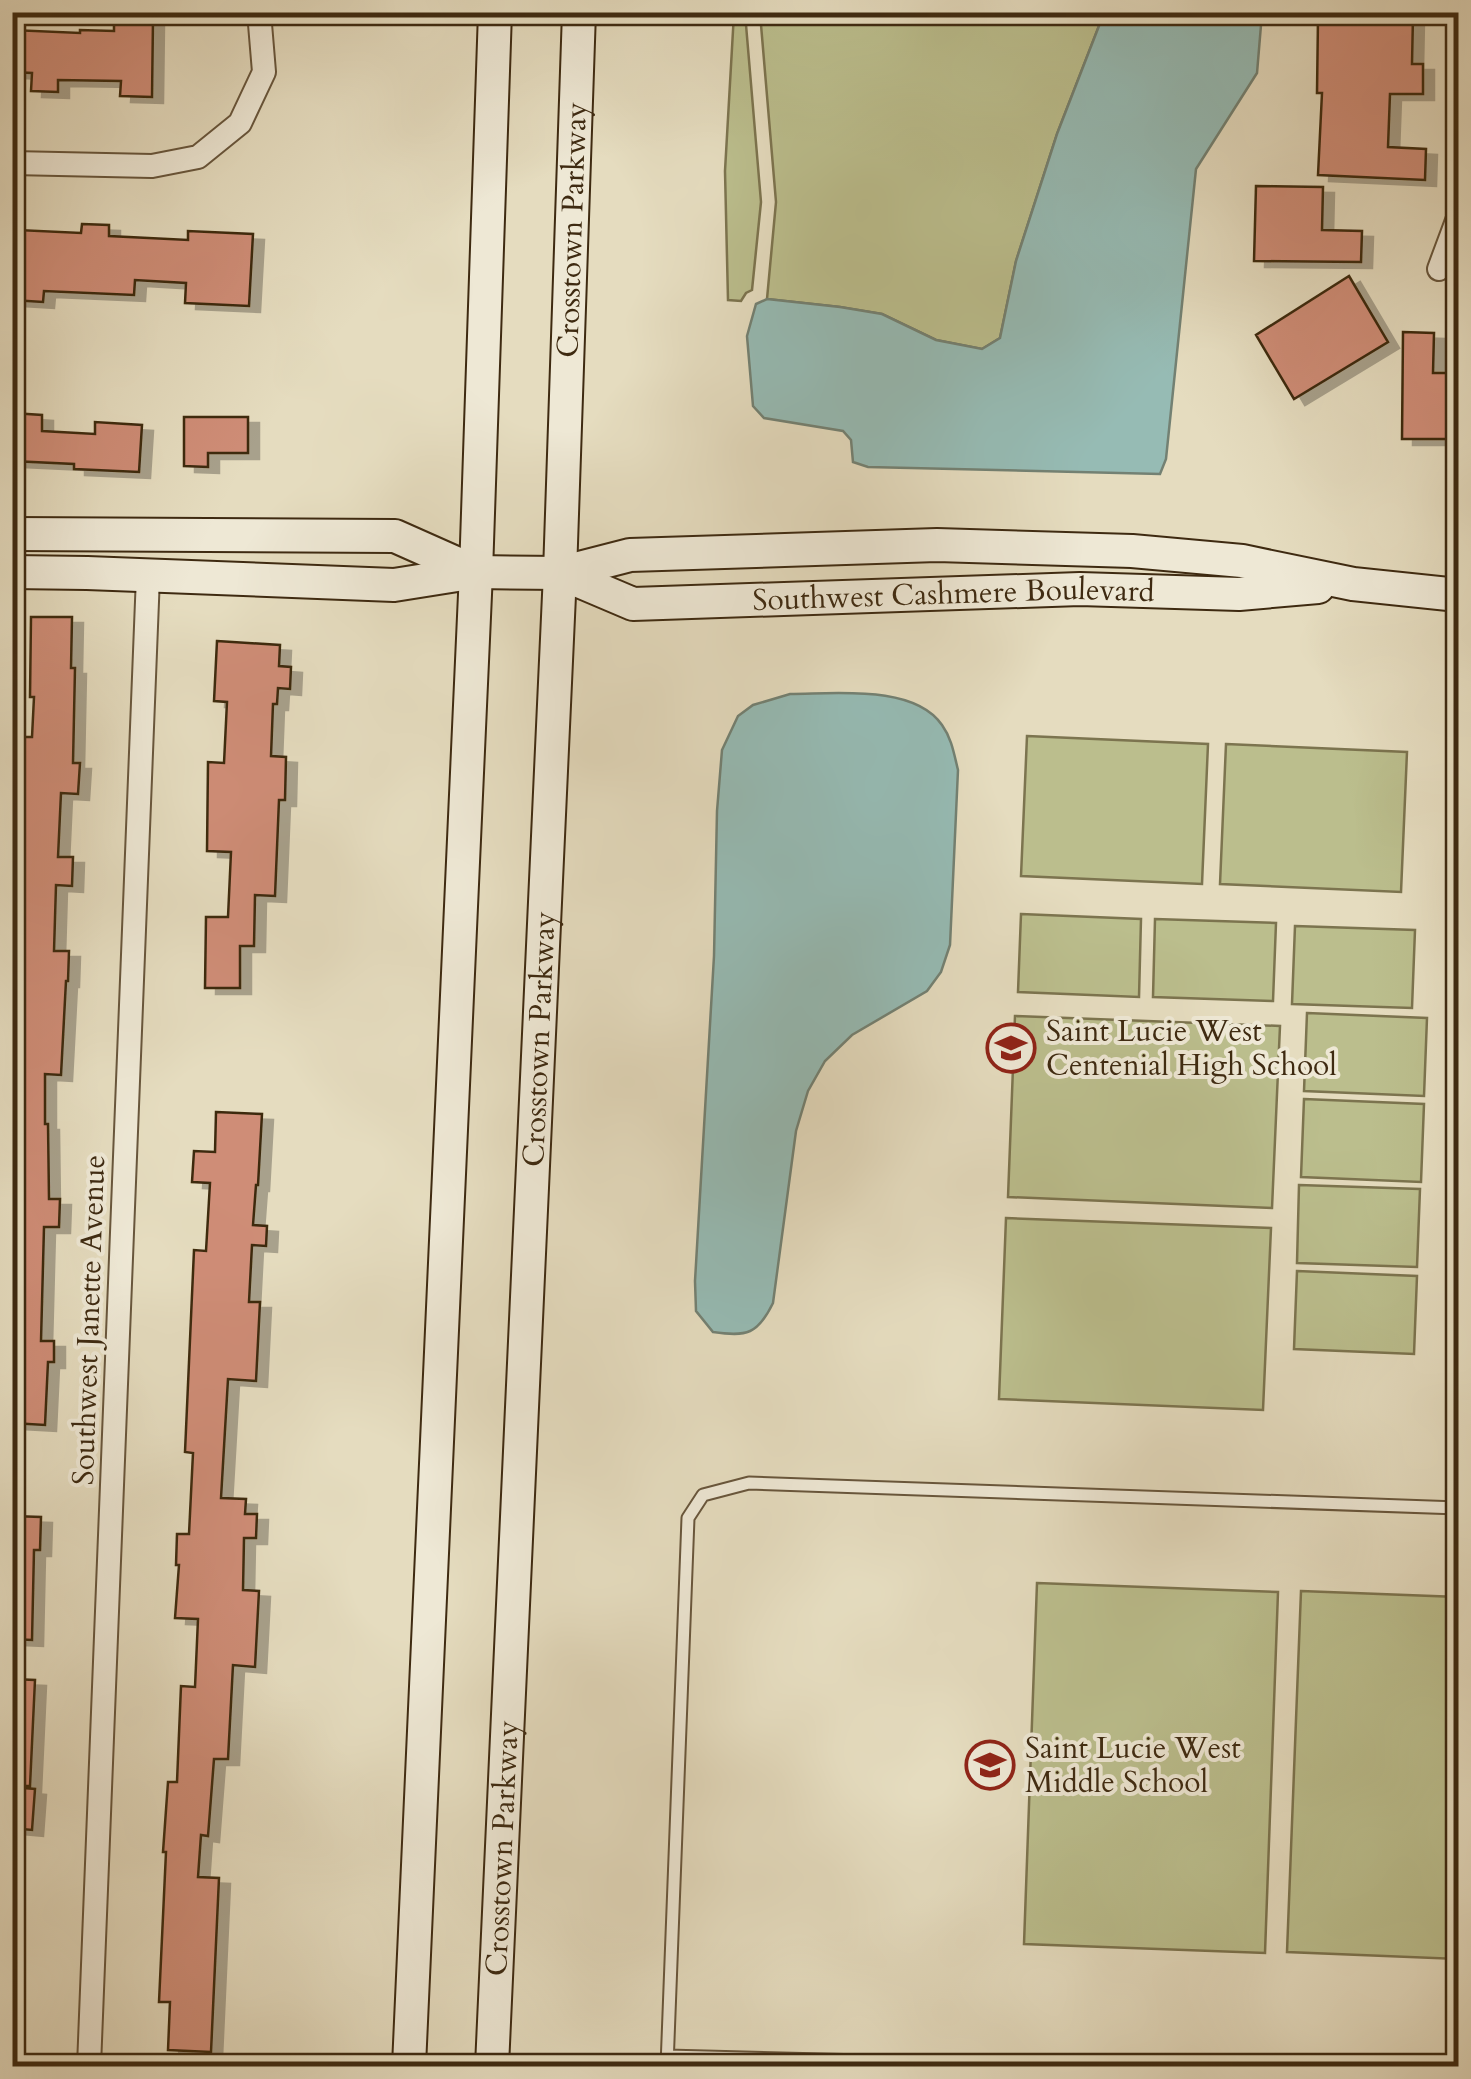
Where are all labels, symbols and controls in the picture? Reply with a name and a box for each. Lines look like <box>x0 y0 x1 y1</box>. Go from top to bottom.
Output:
street label: Crosstown Parkway <box>547 101 596 358</box>
street label: Southwest Cashmere Boulevard <box>752 568 1155 620</box>
street label: Crosstown Parkway <box>512 910 565 1168</box>
place label: Saint Lucie West Centenial High School <box>1046 1011 1337 1086</box>
school or university icon: Saint Lucie West Centenial High School <box>985 1022 1037 1074</box>
street label: Southwest Janette Avenue <box>63 1154 115 1486</box>
street label: Crosstown Parkway <box>476 1719 528 1977</box>
place label: Saint Lucie West Middle School <box>1025 1728 1241 1803</box>
school or university icon: Saint Lucie West Middle School <box>964 1739 1016 1791</box>

